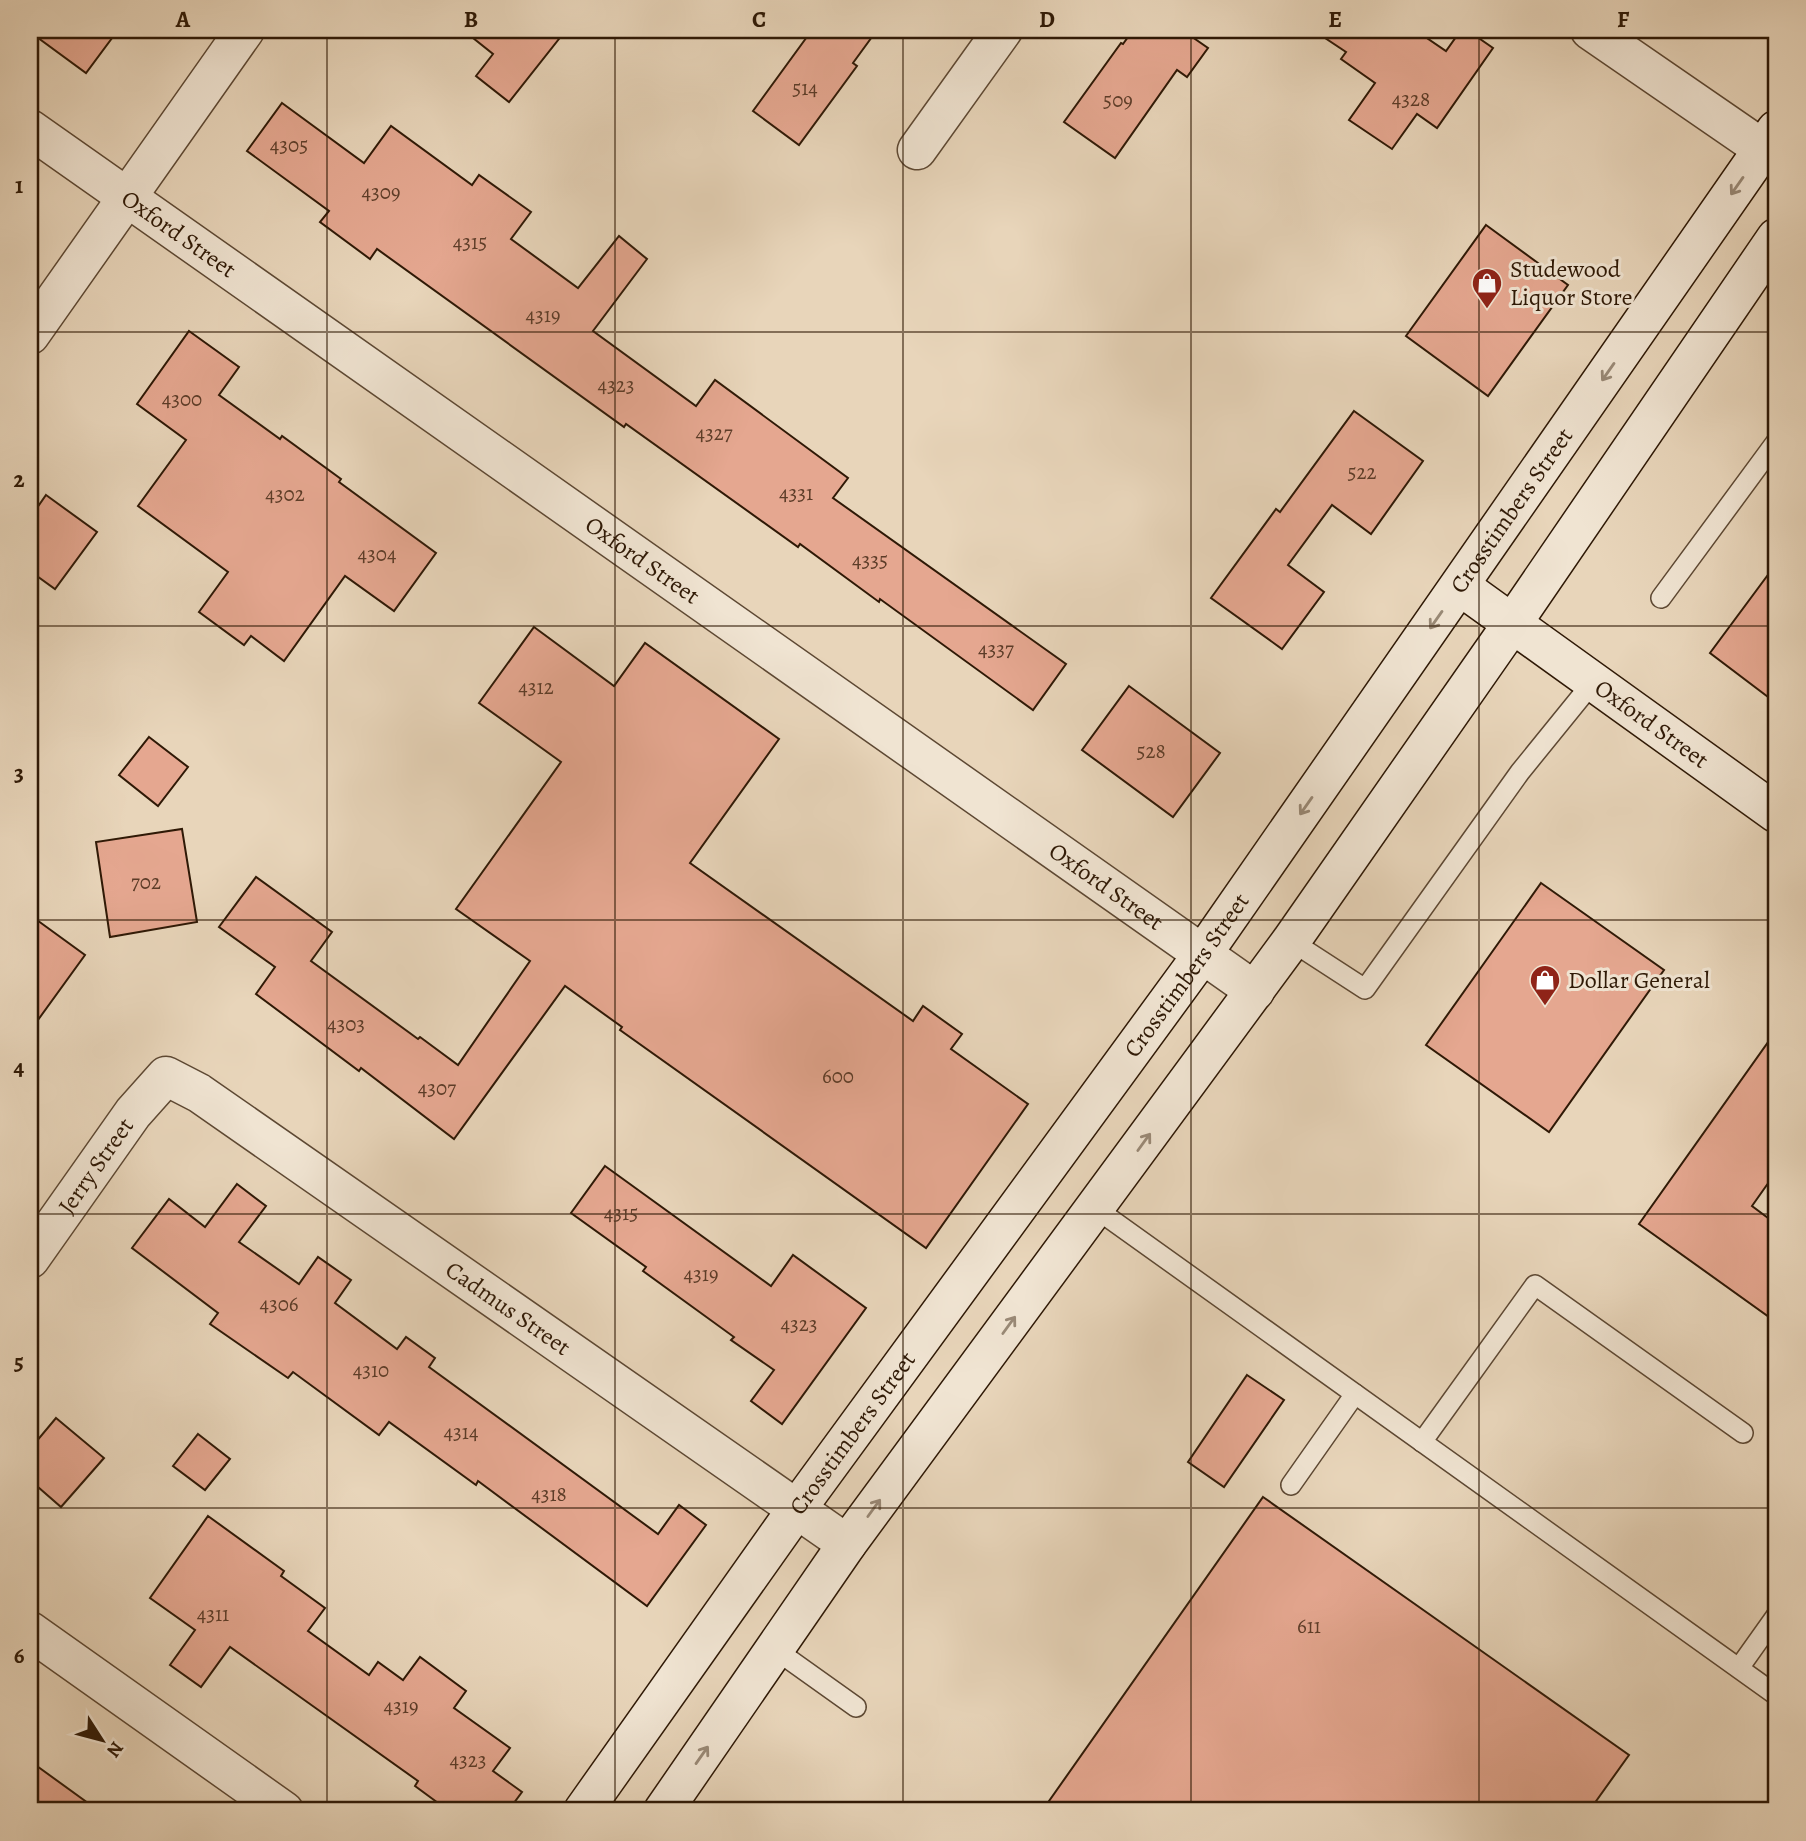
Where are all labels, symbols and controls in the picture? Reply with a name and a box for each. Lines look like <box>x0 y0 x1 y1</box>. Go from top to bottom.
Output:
text: A <box>175 4 191 35</box>
text: B <box>464 4 478 35</box>
text: C <box>752 4 766 35</box>
text: D <box>1039 4 1055 35</box>
text: E <box>1328 4 1342 35</box>
text: F <box>1617 4 1630 35</box>
house number: 514 <box>792 74 818 102</box>
house number: 4328 <box>1392 85 1430 113</box>
house number: 509 <box>1103 86 1133 114</box>
house number: 4305 <box>270 131 308 159</box>
text: 1 <box>15 170 23 201</box>
one-way arrow <box>1730 175 1744 195</box>
house number: 4309 <box>362 178 401 206</box>
street label: Oxford Street <box>115 182 243 285</box>
house number: 4315 <box>453 228 487 256</box>
place label: Studewood Liquor Store <box>1510 253 1633 313</box>
shop icon: Studewood Liquor Store <box>1470 266 1504 310</box>
house number: 4319 <box>526 301 561 329</box>
one-way arrow <box>1601 362 1615 382</box>
house number: 4323 <box>598 371 634 399</box>
house number: 4300 <box>162 385 202 413</box>
house number: 4327 <box>695 419 733 447</box>
street label: Crosstimbers Street <box>1442 421 1580 600</box>
house number: 522 <box>1348 458 1377 486</box>
text: 2 <box>13 464 25 495</box>
house number: 4331 <box>779 479 813 507</box>
house number: 4302 <box>265 480 305 508</box>
street label: Oxford Street <box>579 509 706 611</box>
house number: 4304 <box>358 540 396 568</box>
house number: 4335 <box>852 546 888 574</box>
one-way arrow <box>1429 610 1443 629</box>
house number: 4337 <box>978 635 1014 663</box>
street label: Oxford Street <box>1588 672 1715 776</box>
house number: 4312 <box>518 673 554 701</box>
house number: 528 <box>1136 737 1166 765</box>
text: 3 <box>14 758 24 789</box>
one-way arrow <box>1299 796 1313 815</box>
street label: Oxford Street <box>1043 835 1170 938</box>
house number: 702 <box>131 868 161 896</box>
street label: Crosstimbers Street <box>1117 887 1256 1064</box>
shop icon: Dollar General <box>1528 963 1562 1007</box>
place label: Dollar General <box>1568 964 1710 996</box>
house number: 4303 <box>327 1010 365 1038</box>
text: 4 <box>14 1052 25 1083</box>
house number: 600 <box>822 1062 854 1090</box>
house number: 4307 <box>418 1074 456 1102</box>
street label: Jerry Street <box>51 1111 141 1220</box>
one-way arrow <box>1137 1133 1151 1152</box>
house number: 4315 <box>604 1199 638 1227</box>
street label: Cadmus Street <box>439 1253 577 1363</box>
house number: 4319 <box>684 1260 719 1288</box>
house number: 4306 <box>259 1290 299 1318</box>
house number: 4323 <box>781 1310 817 1338</box>
one-way arrow <box>1002 1316 1016 1335</box>
street label: Crosstimbers Street <box>782 1345 923 1521</box>
text: 5 <box>14 1346 24 1377</box>
house number: 4310 <box>353 1356 389 1384</box>
house number: 4314 <box>444 1418 478 1446</box>
house number: 4318 <box>531 1480 567 1508</box>
one-way arrow <box>866 1499 881 1518</box>
house number: 4311 <box>197 1600 229 1628</box>
house number: 611 <box>1297 1612 1321 1640</box>
text: 6 <box>14 1640 25 1671</box>
house number: 4319 <box>384 1692 419 1720</box>
north arrow <box>66 1704 136 1774</box>
text: N <box>100 1736 130 1763</box>
house number: 4323 <box>450 1746 486 1774</box>
one-way arrow <box>695 1746 709 1765</box>

